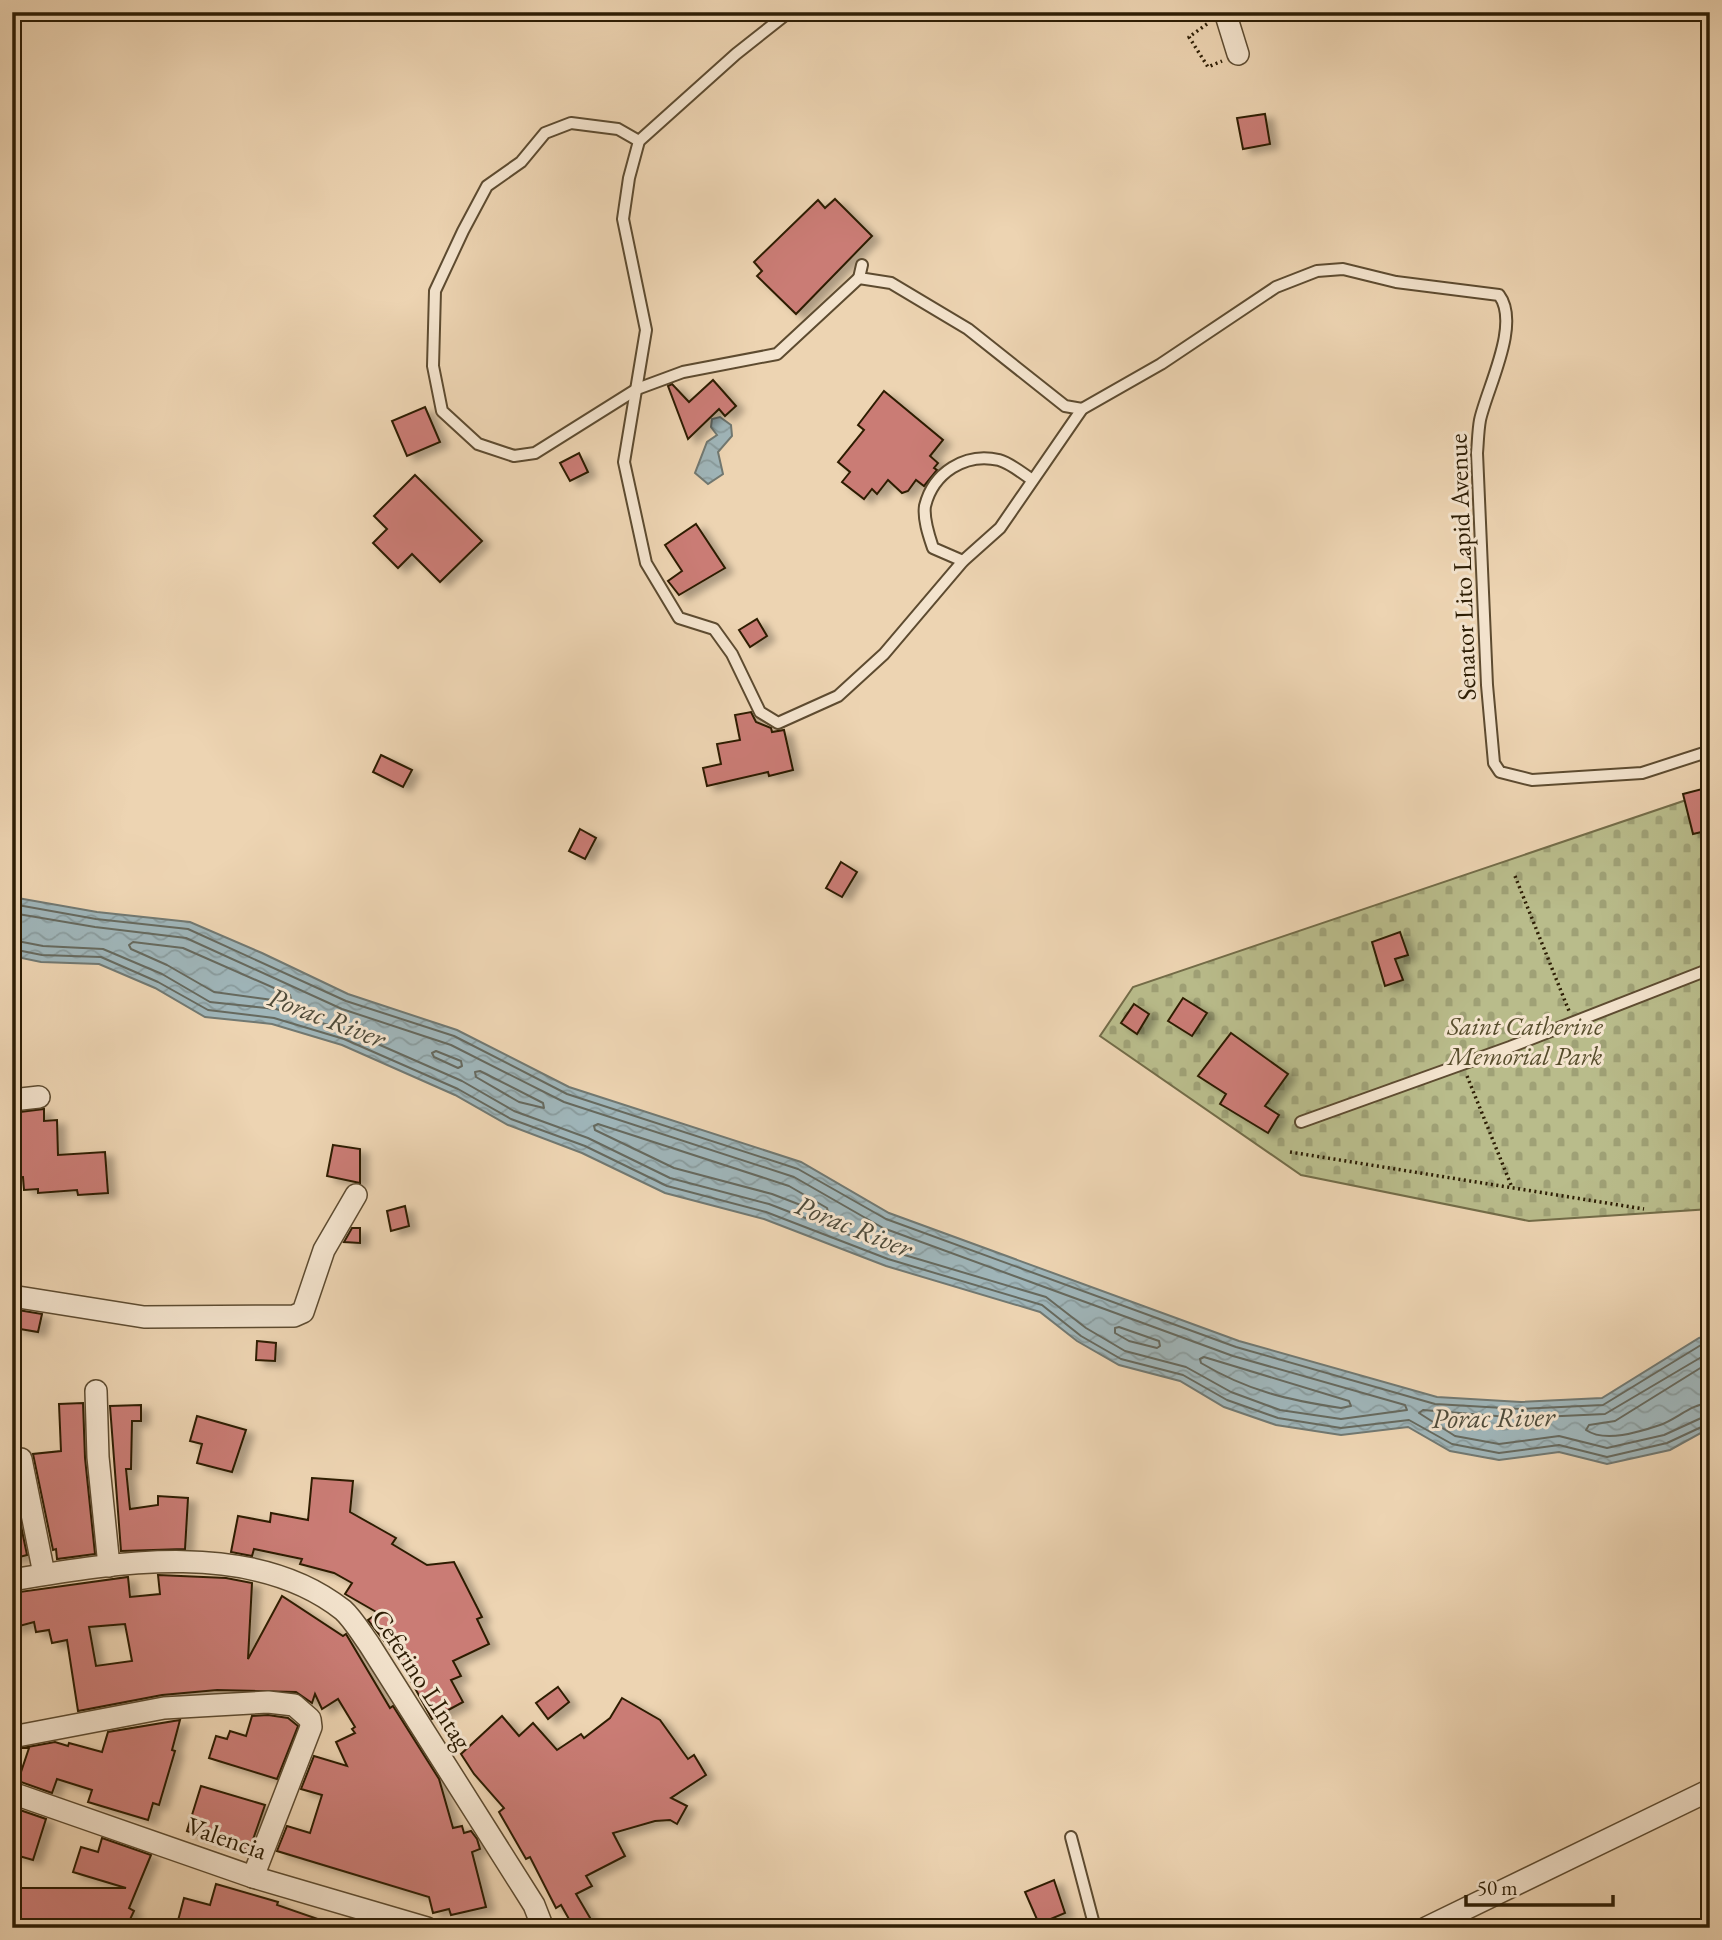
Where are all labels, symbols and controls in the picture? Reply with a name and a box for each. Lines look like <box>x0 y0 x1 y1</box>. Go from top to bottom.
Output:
street label: Senator Lito Lapid Avenue <box>1440 433 1484 701</box>
water label: Porac River <box>263 978 392 1056</box>
park label: Saint Catherine Memorial Park <box>1446 1009 1604 1073</box>
water label: Porac River <box>790 1186 919 1266</box>
water label: Porac River <box>1431 1398 1556 1436</box>
street label: Ceferino LIntag <box>364 1602 480 1756</box>
street label: Valencia <box>182 1808 272 1868</box>
scale bar <box>1466 1863 1614 1907</box>
text: 50 m <box>1477 1874 1518 1901</box>

